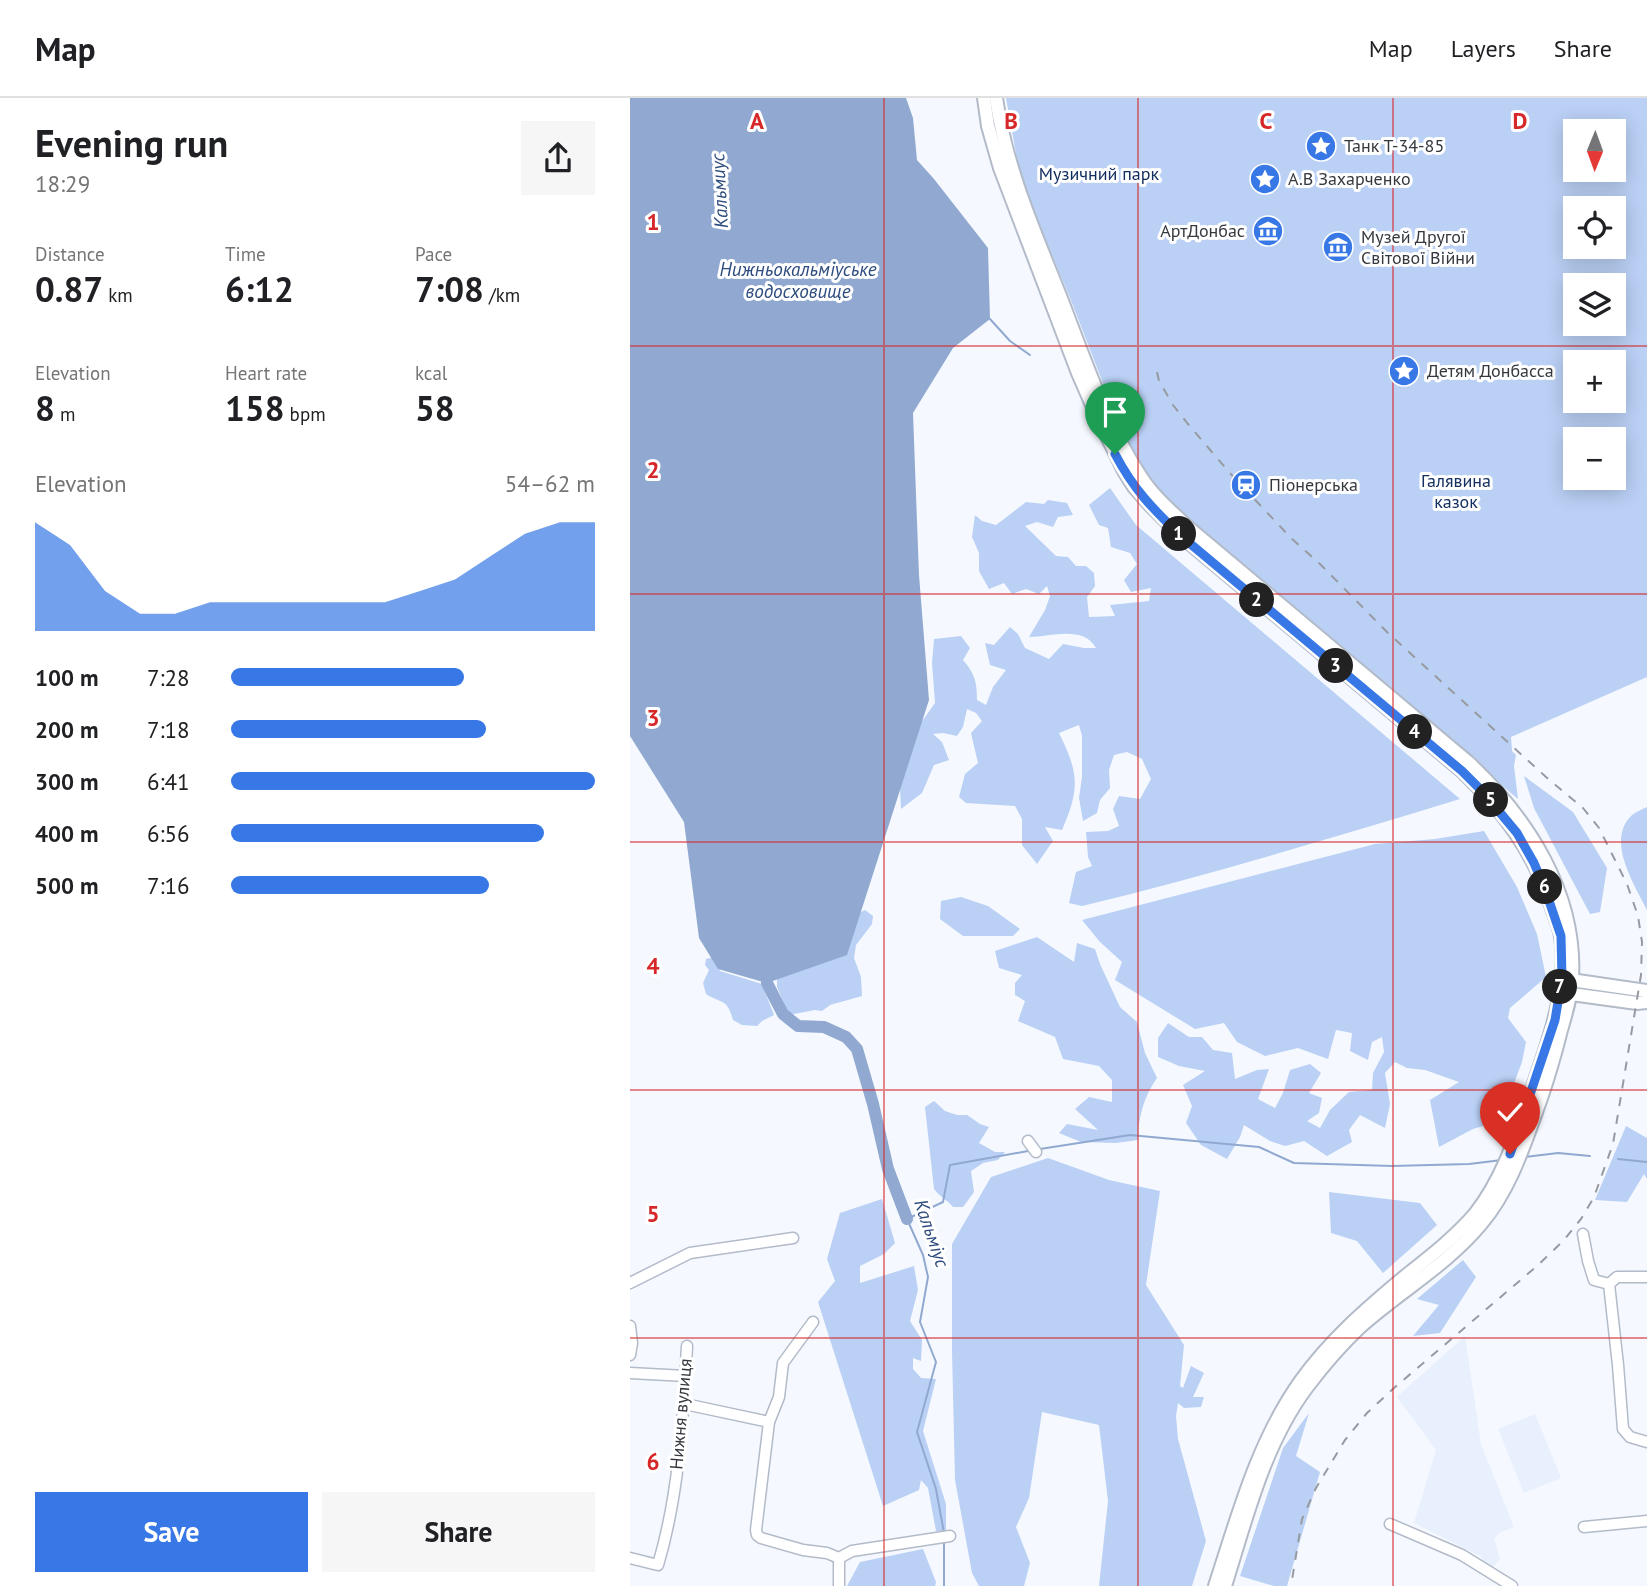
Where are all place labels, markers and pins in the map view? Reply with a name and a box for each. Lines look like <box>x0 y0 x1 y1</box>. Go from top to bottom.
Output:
place icon: Танк Т-34-85 <box>1304 129 1338 163</box>
place label: Танк Т-34-85 <box>1344 134 1444 157</box>
place icon: А.В Захарченко <box>1248 162 1282 196</box>
place label: А.В Захарченко <box>1288 167 1411 190</box>
museum icon: АртДонбас <box>1251 214 1285 248</box>
place label: АртДонбас <box>1160 219 1245 242</box>
place label: Музей Другої Світової Війни <box>1361 225 1475 269</box>
museum icon: Музей Другої Світової Війни <box>1321 230 1355 264</box>
place icon: Детям Донбасса <box>1387 354 1421 388</box>
place label: Детям Донбасса <box>1427 359 1554 382</box>
pin <box>1085 382 1145 454</box>
station icon: Піонерська <box>1229 468 1263 502</box>
place label: Піонерська <box>1269 473 1358 496</box>
pin: 1 <box>1162 516 1196 551</box>
pin: 2 <box>1240 582 1274 618</box>
pin: 3 <box>1318 648 1354 684</box>
pin: 4 <box>1398 714 1432 750</box>
pin: 5 <box>1474 782 1508 818</box>
pin: 6 <box>1528 870 1562 904</box>
pin: 7 <box>1542 970 1578 1004</box>
pin <box>1480 1082 1540 1154</box>

